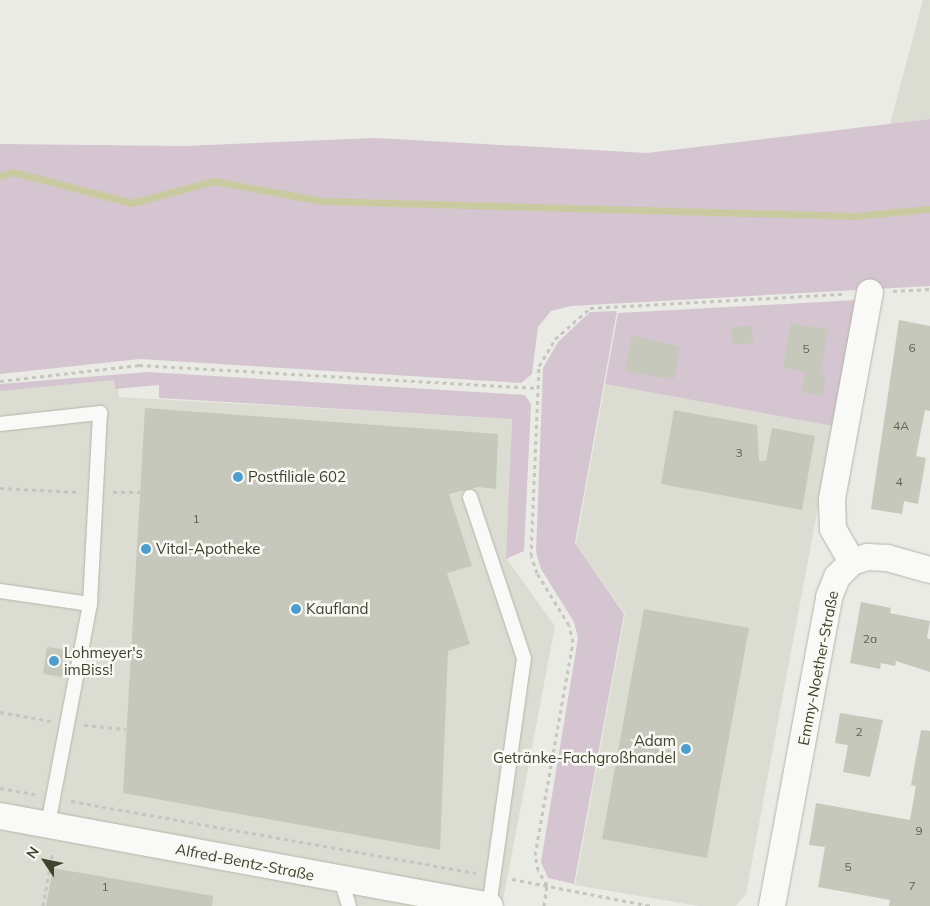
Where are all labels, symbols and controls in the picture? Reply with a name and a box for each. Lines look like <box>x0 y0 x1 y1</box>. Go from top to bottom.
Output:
house number: 6 <box>908 341 916 355</box>
house number: 5 <box>802 342 810 356</box>
house number: 4A <box>893 419 909 433</box>
house number: 3 <box>735 446 743 460</box>
place label: Postfiliale 602 <box>248 468 346 486</box>
marker: Postfiliale 602 <box>232 471 244 483</box>
house number: 4 <box>895 475 903 489</box>
house number: 1 <box>192 512 200 526</box>
place label: Vital-Apotheke <box>156 540 260 558</box>
marker: Vital-Apotheke <box>140 543 152 555</box>
street label: Emmy-Noether-Straße <box>794 589 842 747</box>
place label: Kaufland <box>306 600 369 618</box>
marker: Kaufland <box>290 603 302 615</box>
house number: 2a <box>863 632 877 646</box>
place label: Lohmeyer's imBiss! <box>64 643 143 678</box>
marker: Lohmeyer's imBiss! <box>48 655 60 667</box>
house number: 2 <box>855 725 863 739</box>
place label: Adam Getränke-Fachgroßhandel <box>493 731 676 766</box>
marker: Adam Getränke-Fachgroßhandel <box>680 743 692 755</box>
house number: 9 <box>915 824 923 838</box>
north arrow <box>20 836 70 886</box>
street label: Alfred-Bentz-Straße <box>174 840 316 884</box>
text: N <box>22 843 43 862</box>
house number: 5 <box>844 860 852 874</box>
house number: 7 <box>908 879 916 893</box>
house number: 1 <box>101 880 109 894</box>

